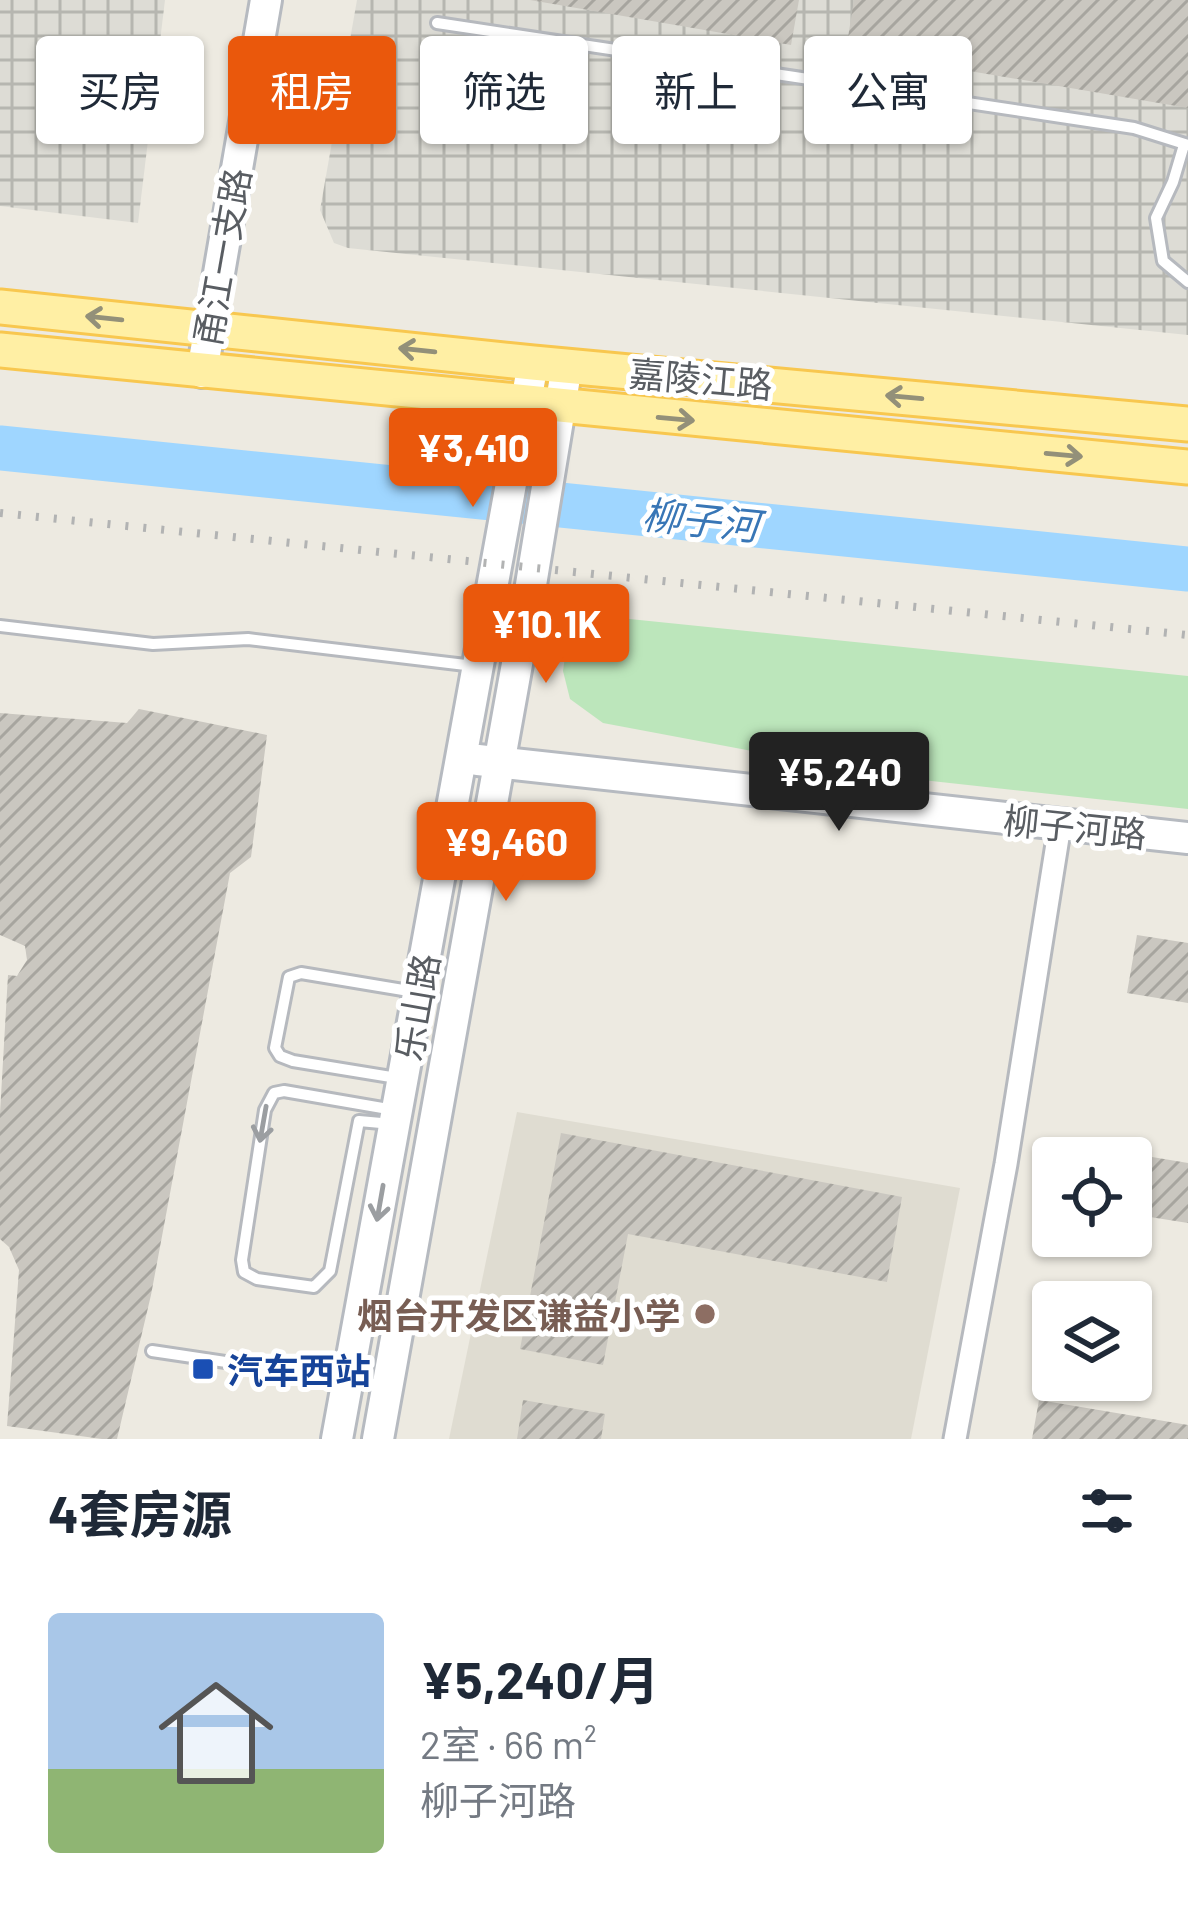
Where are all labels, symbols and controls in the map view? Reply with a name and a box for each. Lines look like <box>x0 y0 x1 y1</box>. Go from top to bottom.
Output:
chip: 买房 <box>36 36 204 144</box>
chip: 租房 <box>228 36 396 144</box>
chip: 筛选 <box>420 36 588 144</box>
chip: 新上 <box>612 36 780 144</box>
chip: 公寓 <box>804 36 972 144</box>
street label: 甬江一支路 <box>184 165 258 349</box>
one-way arrow <box>85 306 124 328</box>
one-way arrow <box>398 339 437 361</box>
street label: 嘉陵江路 <box>627 350 775 406</box>
one-way arrow <box>885 385 924 408</box>
pin: ¥3,410 <box>375 408 571 510</box>
one-way arrow <box>656 408 695 431</box>
text: ¥3,410 <box>416 423 530 470</box>
one-way arrow <box>1044 444 1083 467</box>
water label: 柳子河 <box>640 490 769 549</box>
pin: ¥10.1K <box>448 584 644 686</box>
text: ¥10.1K <box>490 599 602 646</box>
pin: ¥5,240 <box>741 732 937 834</box>
text: ¥5,240 <box>776 747 902 794</box>
street label: 柳子河路 <box>1001 797 1149 855</box>
pin: ¥9,460 <box>408 802 604 904</box>
text: ¥9,460 <box>444 817 568 864</box>
street label: 乐山路 <box>385 950 447 1064</box>
one-way arrow <box>251 1104 273 1143</box>
map controls <box>1032 1137 1152 1401</box>
button: locate <box>1032 1137 1152 1257</box>
one-way arrow <box>367 1182 390 1221</box>
button: layers <box>1032 1281 1152 1401</box>
place label: 烟台开发区谦益小学 <box>357 1293 681 1336</box>
marker: 烟台开发区谦益小学 <box>692 1301 718 1327</box>
place label: 汽车西站 <box>227 1348 371 1391</box>
marker: 汽车西站 <box>190 1356 216 1382</box>
icon: filters <box>1074 1478 1140 1544</box>
text: 4套房源 <box>48 1482 232 1543</box>
text: ¥5,240/月 <box>420 1648 660 1709</box>
icon: home <box>144 1661 288 1805</box>
text: 2室 · 66 m² <box>420 1720 597 1767</box>
text: 柳子河路 <box>420 1776 576 1823</box>

